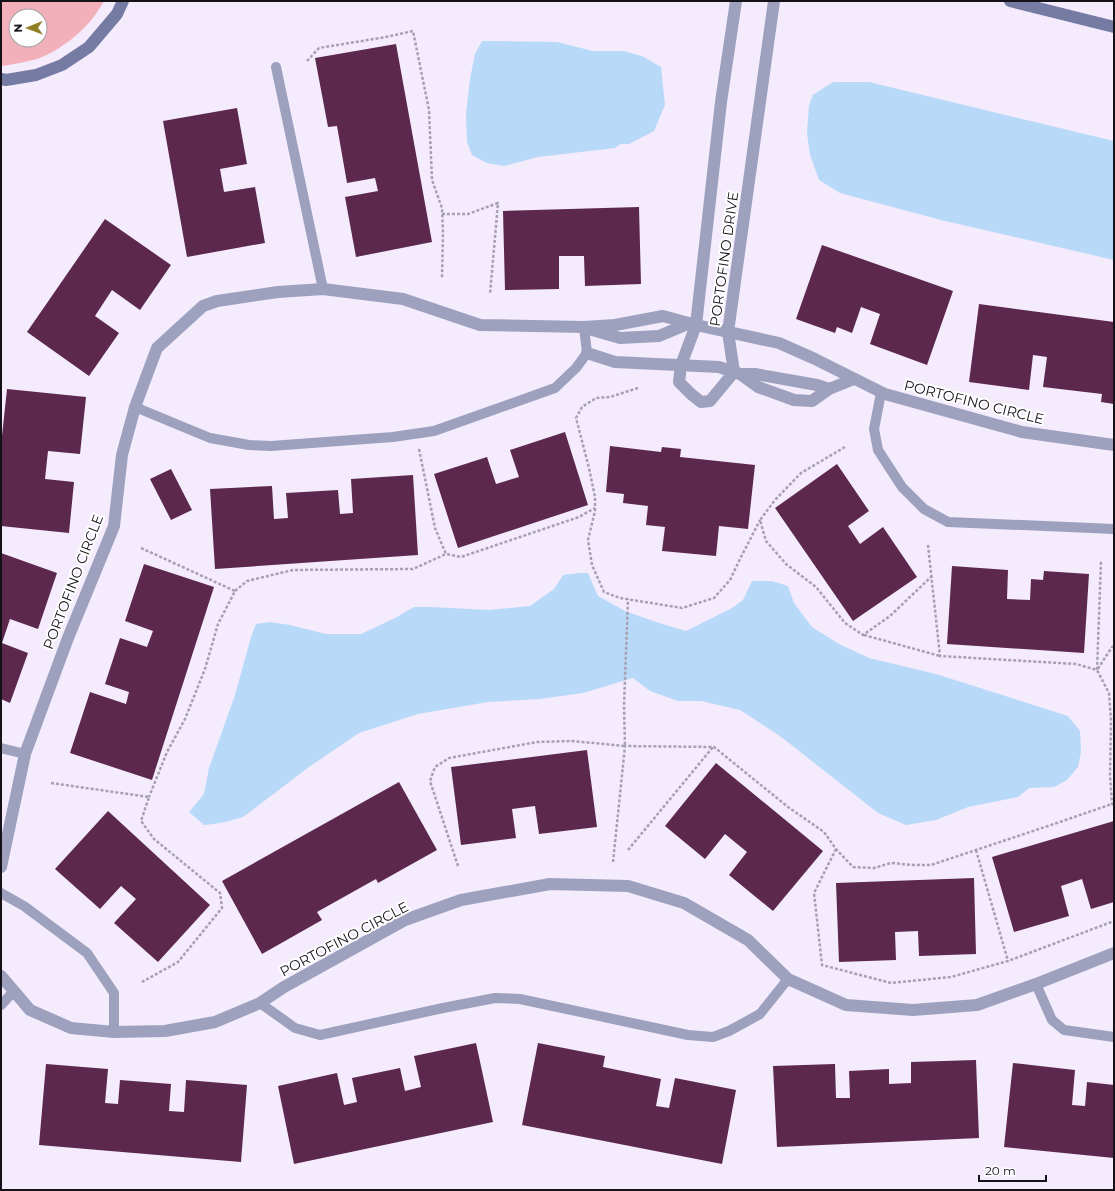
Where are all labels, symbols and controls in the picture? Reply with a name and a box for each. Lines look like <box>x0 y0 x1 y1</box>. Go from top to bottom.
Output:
north arrow <box>8 8 48 48</box>
text: N <box>11 24 25 33</box>
street label: PORTOFINO DRIVE <box>706 190 742 328</box>
street label: PORTOFINO CIRCLE <box>902 376 1046 428</box>
street label: PORTOFINO CIRCLE <box>39 512 107 652</box>
street label: PORTOFINO CIRCLE <box>277 897 411 981</box>
scale bar <box>979 1157 1046 1183</box>
text: 20 m <box>985 1163 1016 1178</box>

